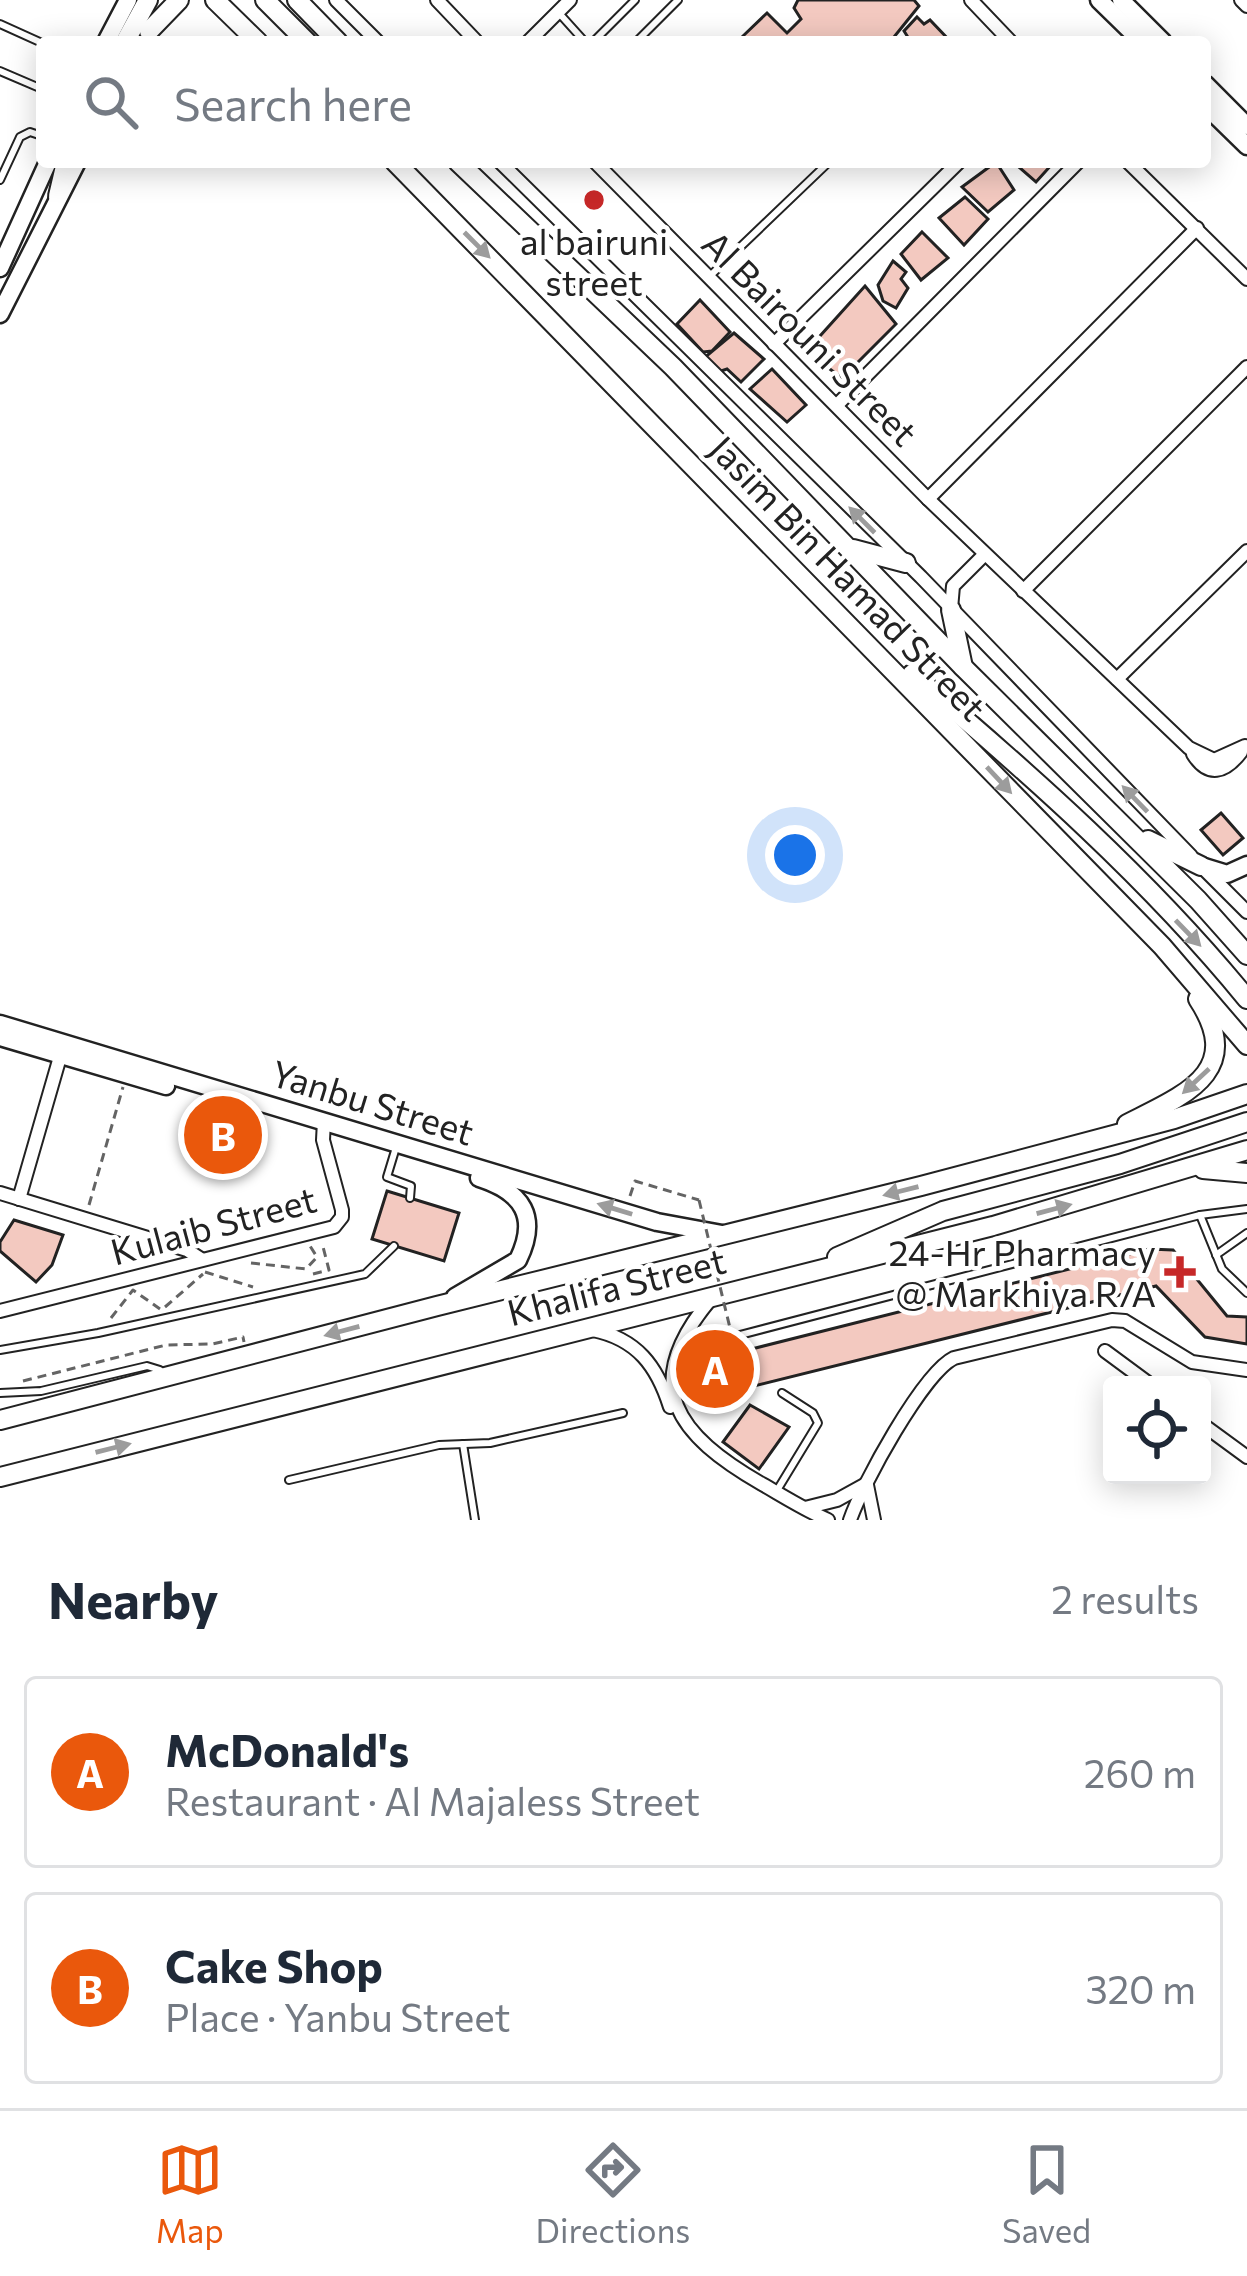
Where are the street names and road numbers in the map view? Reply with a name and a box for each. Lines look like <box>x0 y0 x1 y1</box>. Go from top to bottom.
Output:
street label: Al Bairouni Street <box>694 220 928 454</box>
street label: Jasim Bin Hamad Street <box>702 425 996 729</box>
street label: Yanbu Street <box>266 1049 480 1153</box>
street label: Kulaib Street <box>105 1175 321 1273</box>
street label: Khalifa Street <box>502 1237 730 1333</box>

